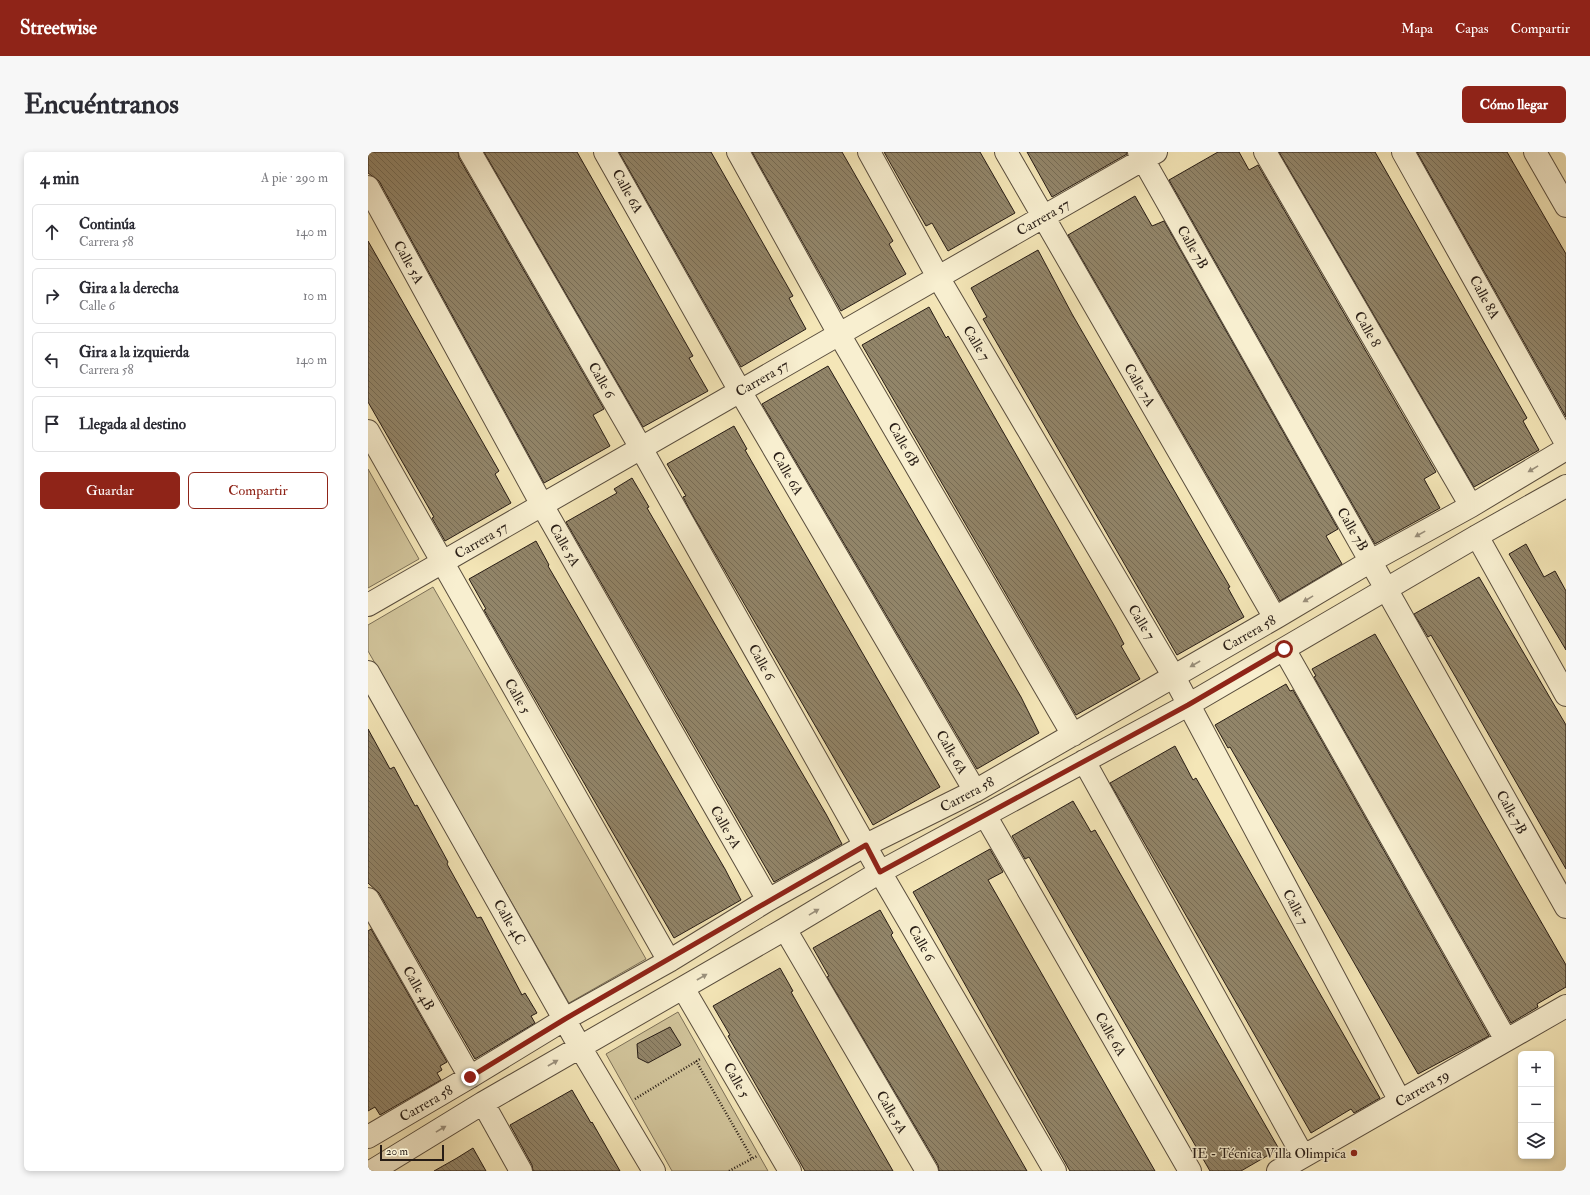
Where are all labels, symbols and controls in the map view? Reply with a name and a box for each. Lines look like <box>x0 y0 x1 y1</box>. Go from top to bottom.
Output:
text: Streetwise <box>20 16 97 40</box>
text: Mapa <box>1401 20 1433 37</box>
text: Capas <box>1455 20 1489 37</box>
text: Compartir <box>1511 20 1570 37</box>
button: Cómo llegar <box>1462 86 1566 123</box>
text: Encuéntranos <box>24 87 179 122</box>
street label: Calle 6A <box>609 166 647 216</box>
text: 4 min <box>40 168 79 189</box>
text: A pie · 290 m <box>261 170 328 186</box>
street label: Carrera 57 <box>1014 195 1073 239</box>
text: Continúa <box>79 215 135 234</box>
icon: ahead <box>41 221 63 243</box>
street label: Calle 7B <box>1173 222 1212 272</box>
text: 140 m <box>296 224 327 240</box>
text: Carrera 58 <box>79 234 134 250</box>
street label: Calle 5A <box>390 238 427 287</box>
street label: Calle 8A <box>1466 272 1504 322</box>
text: Gira a la derecha <box>79 279 179 298</box>
icon: right <box>41 285 63 307</box>
text: 10 m <box>303 288 327 304</box>
text: Calle 6 <box>79 298 115 314</box>
street label: Calle 8 <box>1351 308 1385 351</box>
street label: Calle 7 <box>959 322 994 365</box>
text: Gira a la izquierda <box>79 343 189 362</box>
icon: left <box>41 349 63 371</box>
text: 140 m <box>296 352 327 368</box>
street label: Carrera 57 <box>733 356 792 400</box>
street label: Calle 6 <box>584 359 619 402</box>
street label: Calle 7A <box>1120 361 1159 410</box>
text: Carrera 58 <box>79 362 134 378</box>
icon: arrive <box>41 413 63 435</box>
text: Llegada al destino <box>79 415 186 434</box>
street label: Calle 6B <box>884 419 923 469</box>
street label: Calle 6A <box>768 448 807 498</box>
one-way arrow <box>1527 465 1539 472</box>
button: Guardar <box>40 472 180 509</box>
button: Compartir <box>188 472 328 509</box>
street label: Calle 7B <box>1333 504 1372 554</box>
street label: Carrera 57 <box>452 518 511 562</box>
street label: Calle 5A <box>545 521 584 570</box>
one-way arrow <box>1414 531 1426 537</box>
one-way arrow <box>1303 595 1313 603</box>
street label: Calle 7 <box>1124 601 1159 644</box>
street label: Carrera 58 <box>1220 611 1279 656</box>
route start <box>1275 640 1293 658</box>
street label: Calle 6 <box>745 641 779 684</box>
one-way arrow <box>1189 661 1201 668</box>
street label: Calle 5 <box>501 676 535 718</box>
street label: Calle 6A <box>932 727 971 777</box>
street label: Carrera 58 <box>937 773 998 816</box>
street label: Calle 7B <box>1493 787 1531 837</box>
street label: Calle 5A <box>706 803 745 852</box>
street label: Calle 7 <box>1279 886 1312 929</box>
street label: Calle 4C <box>490 896 529 948</box>
one-way arrow <box>808 908 820 915</box>
street label: Calle 6 <box>904 922 939 965</box>
street label: Calle 4B <box>399 963 438 1014</box>
one-way arrow <box>696 974 708 981</box>
street label: Calle 6A <box>1091 1009 1130 1059</box>
map controls <box>1518 1051 1554 1159</box>
button: + <box>1518 1051 1554 1087</box>
one-way arrow <box>547 1059 559 1066</box>
street label: Calle 5 <box>720 1060 754 1102</box>
street label: Carrera 59 <box>1392 1066 1452 1111</box>
route end <box>461 1068 479 1086</box>
street label: Carrera 58 <box>397 1081 456 1126</box>
button: − <box>1518 1087 1554 1123</box>
street label: Calle 5A <box>872 1088 911 1137</box>
button: layers <box>1518 1123 1554 1159</box>
one-way arrow <box>436 1125 446 1133</box>
scale bar <box>380 1143 444 1162</box>
text: 20 m <box>386 1145 408 1158</box>
place label: IE - Técnica Villa Olimpica <box>1192 1145 1346 1163</box>
marker: IE - Técnica Villa Olimpica <box>1349 1148 1359 1158</box>

